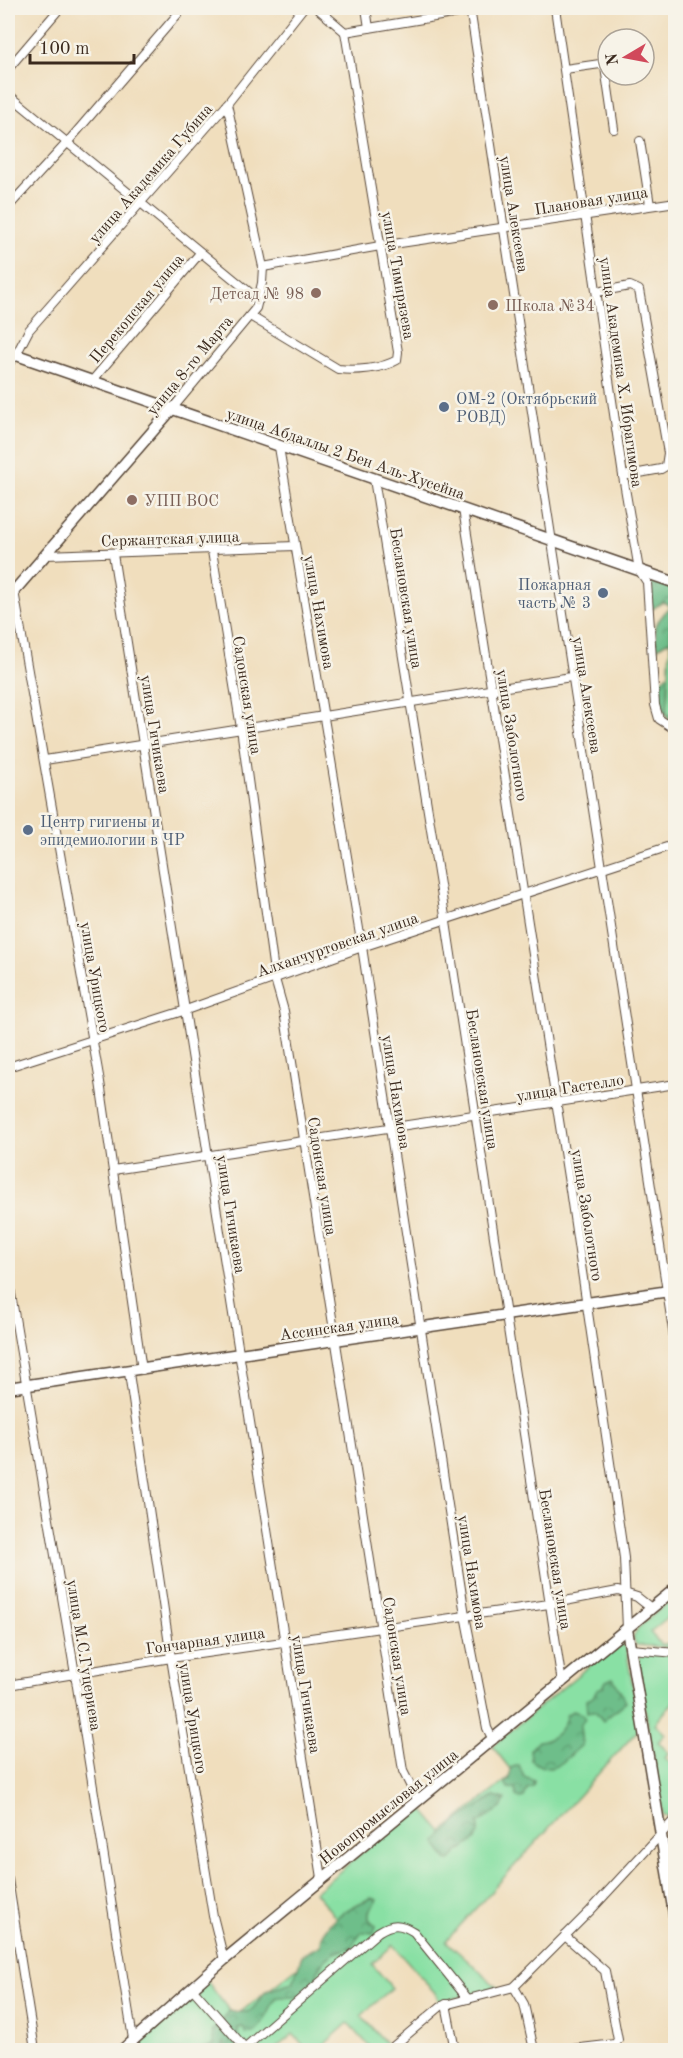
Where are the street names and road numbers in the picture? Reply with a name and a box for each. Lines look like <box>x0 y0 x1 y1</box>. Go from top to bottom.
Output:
street label: улица Академика Губина <box>87 101 216 247</box>
street label: улица Алексеева <box>496 155 530 274</box>
street label: Плановая улица <box>533 185 649 219</box>
street label: улица Тимирязева <box>378 210 416 341</box>
street label: Перекопская улица <box>87 252 188 367</box>
street label: улица Академика Х. Ибрагимова <box>596 256 644 489</box>
street label: улица 8-го Марта <box>144 313 237 419</box>
street label: улица Абдаллы 2 Бен Аль-Хусейна <box>224 406 467 503</box>
street label: Беслановская улица <box>386 527 424 670</box>
street label: Сержантская улица <box>100 530 240 550</box>
street label: улица Нахимова <box>300 554 336 671</box>
street label: Садонская улица <box>229 635 263 756</box>
street label: улица Алексеева <box>569 636 603 755</box>
street label: улица Заболотного <box>493 668 529 803</box>
street label: улица Гичикаева <box>137 674 171 795</box>
street label: Алханчуртовская улица <box>255 911 421 981</box>
street label: улица Урицкого <box>76 921 112 1034</box>
street label: Беслановская улица <box>462 1008 500 1151</box>
street label: улица Нахимова <box>378 1034 412 1151</box>
street label: улица Гастелло <box>515 1073 625 1105</box>
street label: Садонская улица <box>304 1116 338 1237</box>
street label: улица Заболотного <box>568 1148 604 1283</box>
street label: улица Гичикаева <box>213 1154 247 1275</box>
street label: Ассинская улица <box>279 1312 400 1344</box>
street label: Беслановская улица <box>535 1488 573 1631</box>
street label: улица Нахимова <box>454 1514 488 1631</box>
street label: улица М.С.Гуцериева <box>63 1578 103 1732</box>
street label: Садонская улица <box>379 1596 413 1717</box>
street label: Гончарная улица <box>144 1626 266 1658</box>
street label: улица Гичикаева <box>288 1634 322 1755</box>
street label: улица Урицкого <box>175 1662 209 1775</box>
street label: Новопромысловая улица <box>317 1747 462 1868</box>

